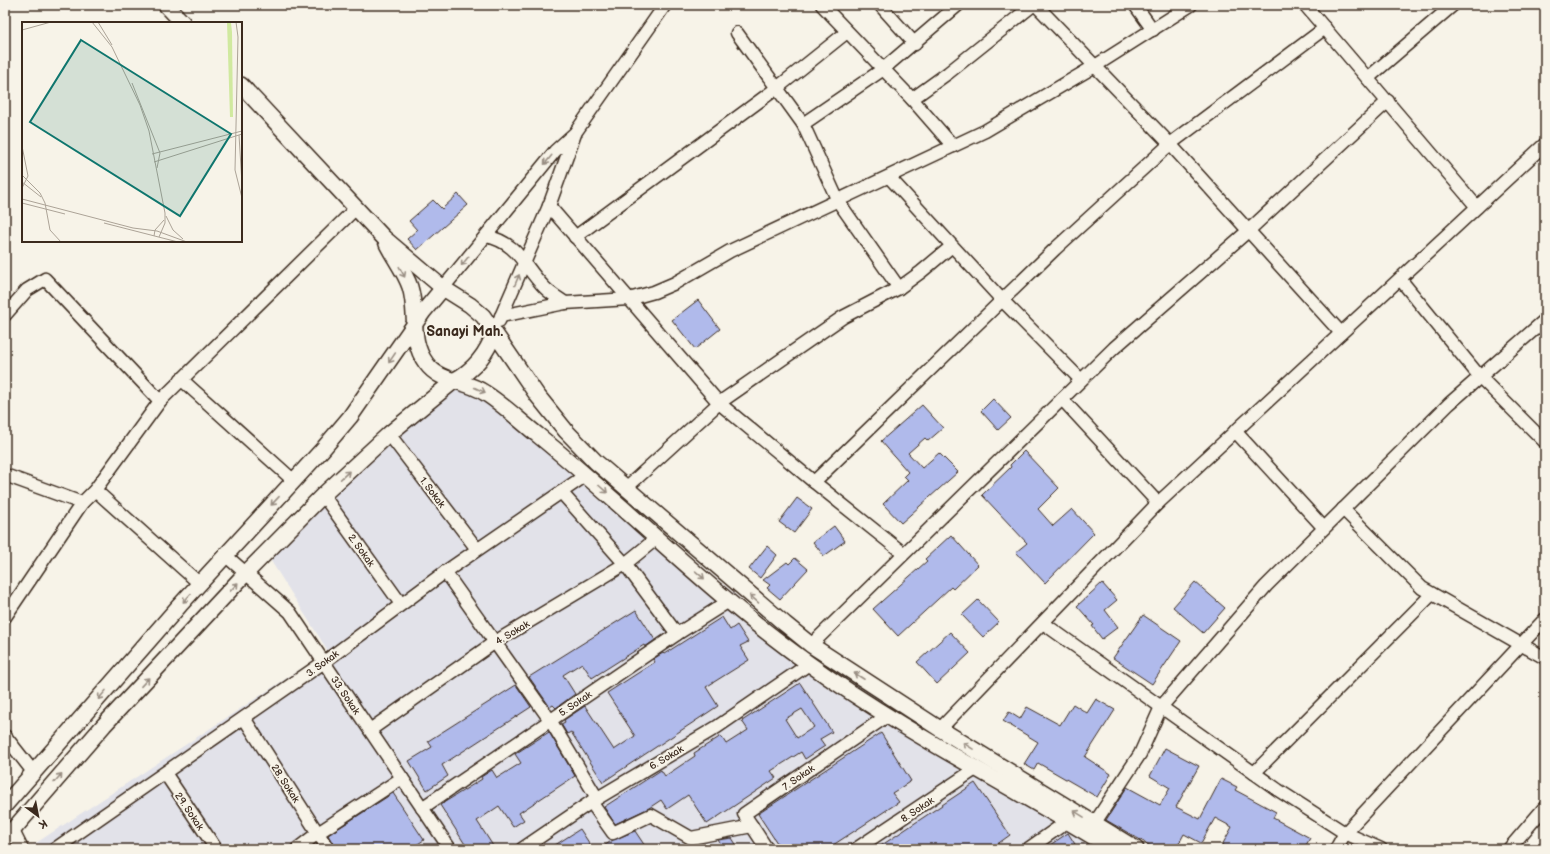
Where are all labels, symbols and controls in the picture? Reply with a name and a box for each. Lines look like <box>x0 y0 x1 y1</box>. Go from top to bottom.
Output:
inset map <box>22 22 242 242</box>
one-way arrow <box>543 155 552 166</box>
one-way arrow <box>461 255 470 266</box>
one-way arrow <box>399 266 406 278</box>
one-way arrow <box>513 275 521 287</box>
district label: Sanayi Mah. <box>427 323 503 340</box>
one-way arrow <box>388 352 396 363</box>
one-way arrow <box>474 387 486 394</box>
one-way arrow <box>340 470 350 479</box>
street label: 1. Sokak <box>417 475 448 510</box>
one-way arrow <box>598 485 608 494</box>
one-way arrow <box>271 496 280 506</box>
street label: 2. Sokak <box>345 532 377 569</box>
one-way arrow <box>695 571 705 580</box>
one-way arrow <box>229 582 238 592</box>
one-way arrow <box>183 592 192 602</box>
one-way arrow <box>749 594 760 603</box>
street label: 4. Sokak <box>493 618 532 648</box>
street label: 3. Sokak <box>304 648 341 680</box>
one-way arrow <box>853 672 864 680</box>
street label: 33. Sokak <box>328 674 362 717</box>
one-way arrow <box>140 677 149 687</box>
street label: 5. Sokak <box>557 688 594 719</box>
one-way arrow <box>97 690 106 701</box>
one-way arrow <box>963 742 974 750</box>
street label: 6. Sokak <box>647 743 686 773</box>
street label: 28. Sokak <box>268 762 302 805</box>
street label: 7. Sokak <box>780 762 817 793</box>
one-way arrow <box>54 773 63 784</box>
street label: 29. Sokak <box>172 790 206 833</box>
street label: 8. Sokak <box>899 794 936 825</box>
north arrow <box>18 796 58 836</box>
one-way arrow <box>1073 810 1085 818</box>
text: K <box>36 817 50 832</box>

